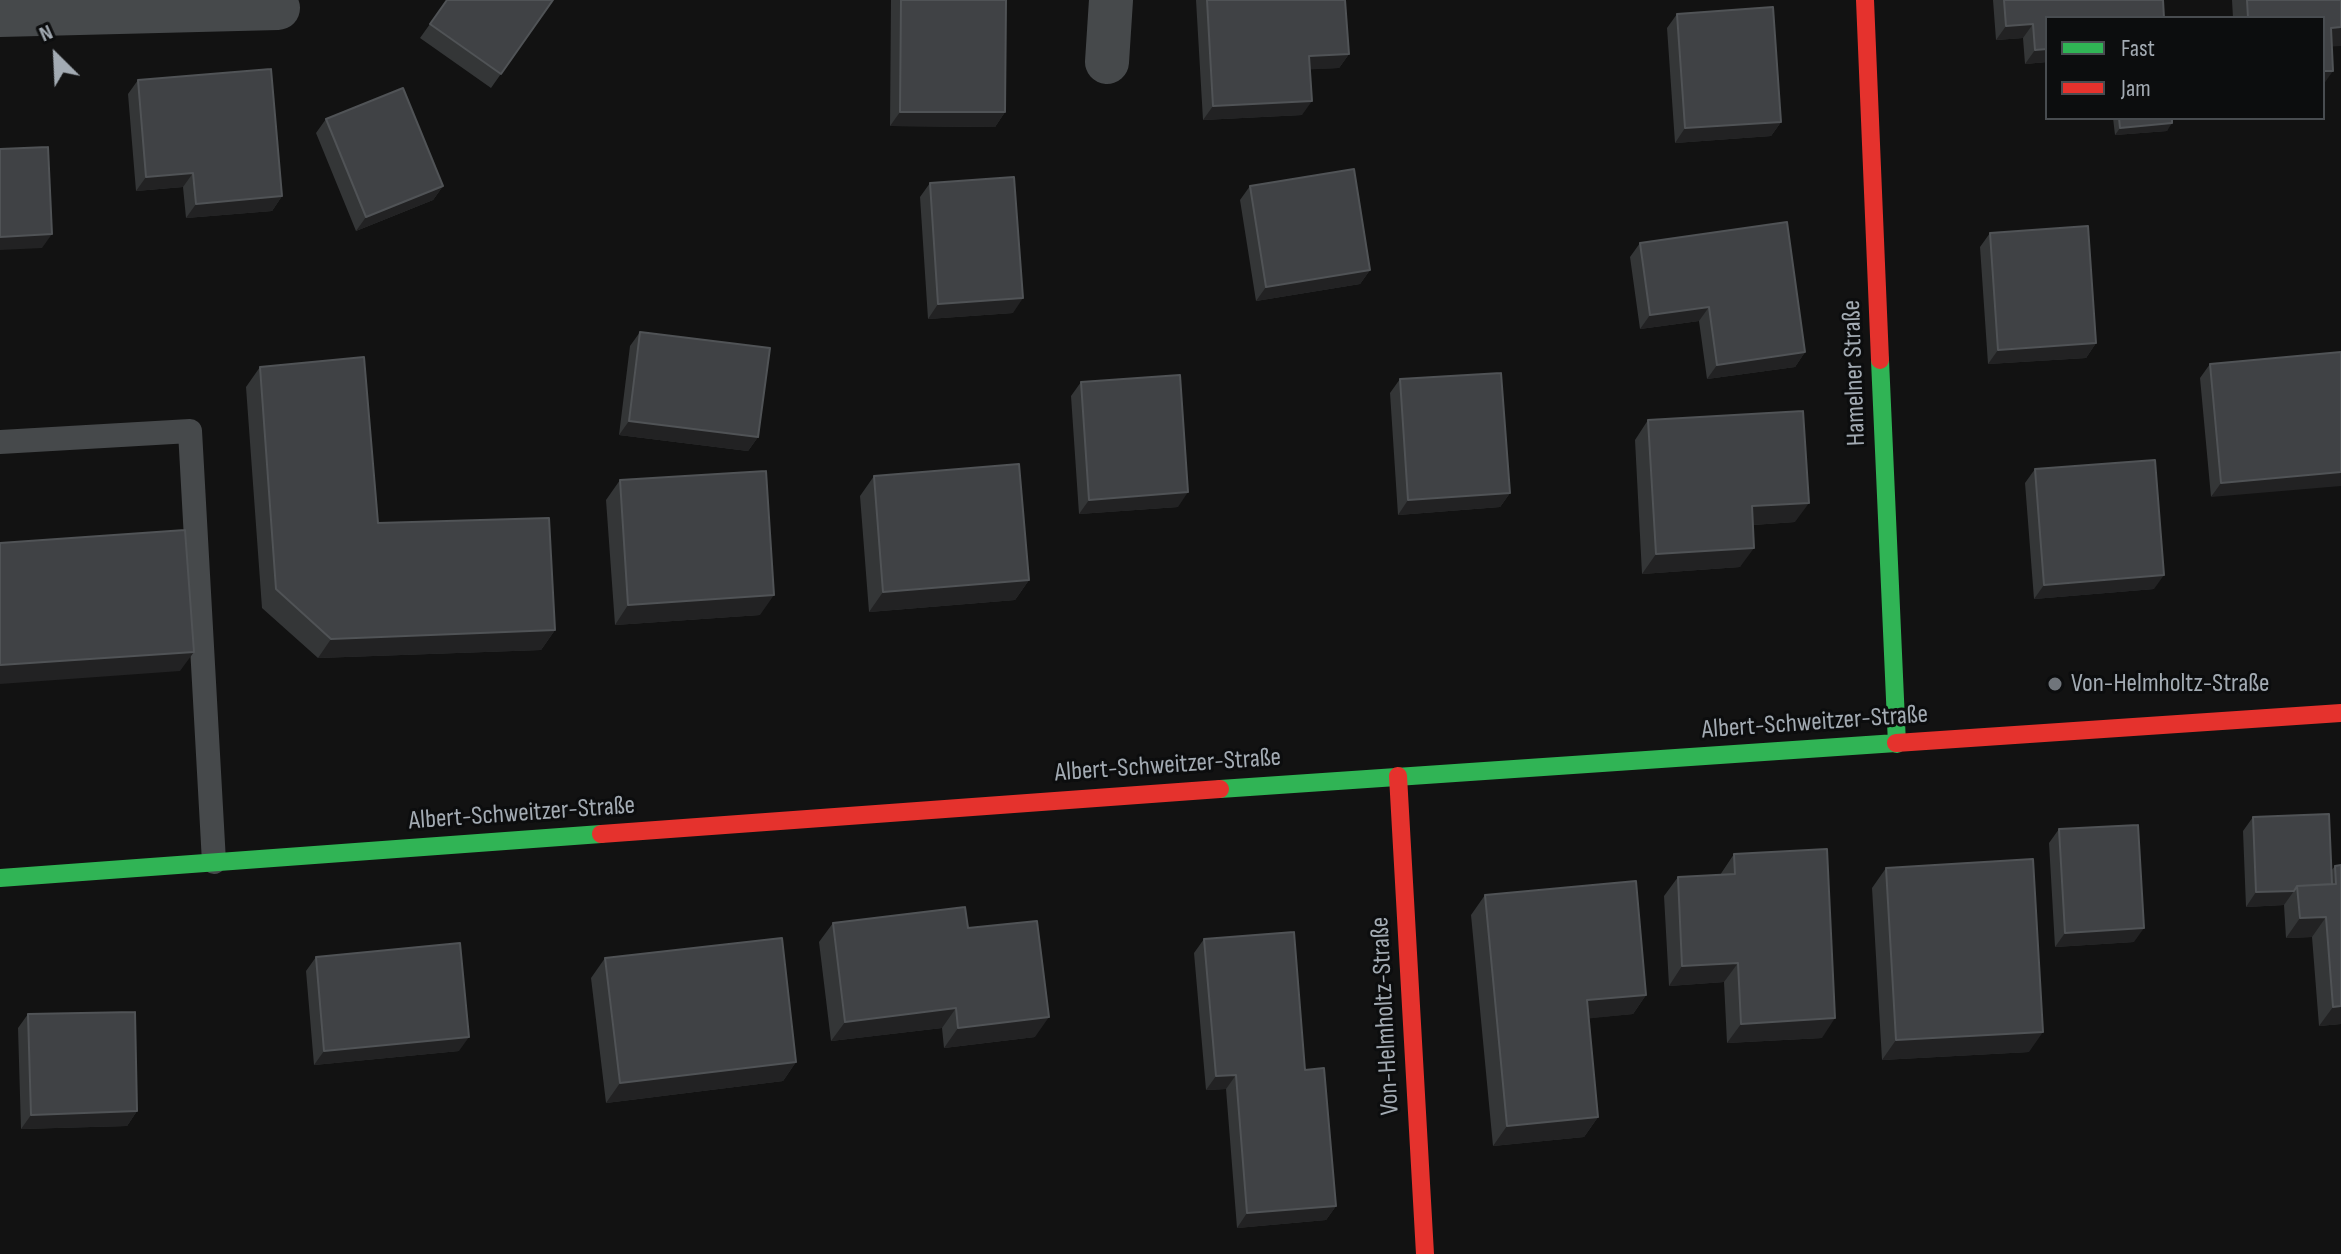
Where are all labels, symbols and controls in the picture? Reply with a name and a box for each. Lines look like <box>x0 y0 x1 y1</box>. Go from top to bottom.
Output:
north arrow <box>16 16 96 96</box>
legend <box>2045 16 2325 120</box>
text: N <box>35 19 57 48</box>
text: Fast <box>2121 34 2155 63</box>
text: Jam <box>2121 74 2151 103</box>
street label: Hamelner Straße <box>1837 300 1873 446</box>
place label: Von-Helmholtz-Straße <box>2071 668 2270 700</box>
marker: Von-Helmholtz-Straße <box>2046 675 2064 693</box>
street label: Albert-Schweitzer-Straße <box>1701 700 1929 746</box>
street label: Albert-Schweitzer-Straße <box>1054 743 1282 789</box>
street label: Albert-Schweitzer-Straße <box>408 791 636 837</box>
street label: Von-Helmholtz-Straße <box>1365 916 1407 1116</box>

